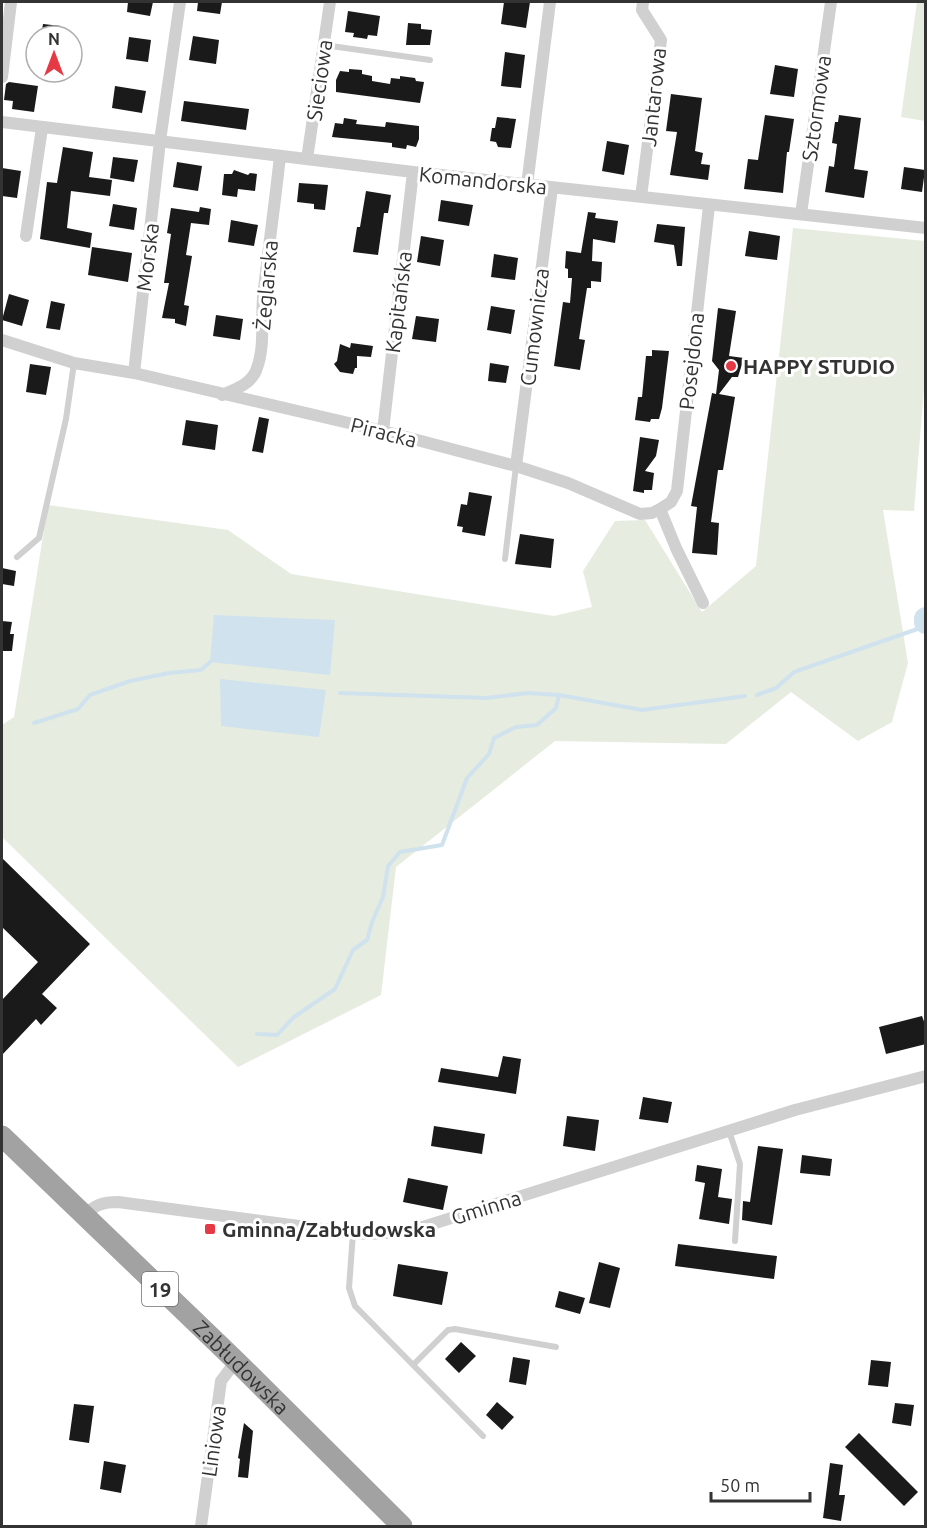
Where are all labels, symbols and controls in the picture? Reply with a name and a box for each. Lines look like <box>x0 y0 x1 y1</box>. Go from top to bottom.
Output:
north arrow <box>24 24 84 84</box>
text: N <box>48 30 60 48</box>
street label: Sieciowa <box>301 38 337 122</box>
street label: Jantarowa <box>636 46 670 148</box>
street label: Sztormowa <box>797 54 835 162</box>
street label: Komandorska <box>418 161 548 199</box>
street label: Morska <box>131 221 163 293</box>
street label: Żeglarska <box>250 239 282 331</box>
street label: Kapitańska <box>380 250 416 354</box>
street label: Cumownicza <box>515 267 553 387</box>
street label: Posejdona <box>674 311 708 411</box>
place label: HAPPY STUDIO <box>743 354 895 378</box>
marker: HAPPY STUDIO <box>724 359 738 373</box>
street label: Piracka <box>348 412 420 452</box>
street label: Gminna <box>448 1185 524 1229</box>
place label: Gminna/Zabłudowska <box>222 1217 436 1241</box>
marker: Gminna/Zabłudowska <box>203 1222 217 1236</box>
road number: 19 <box>142 1272 178 1306</box>
street label: Zabłudowska <box>189 1315 294 1419</box>
street label: Liniowa <box>196 1404 230 1478</box>
scale bar <box>711 1465 810 1503</box>
text: 50 m <box>720 1475 760 1495</box>

